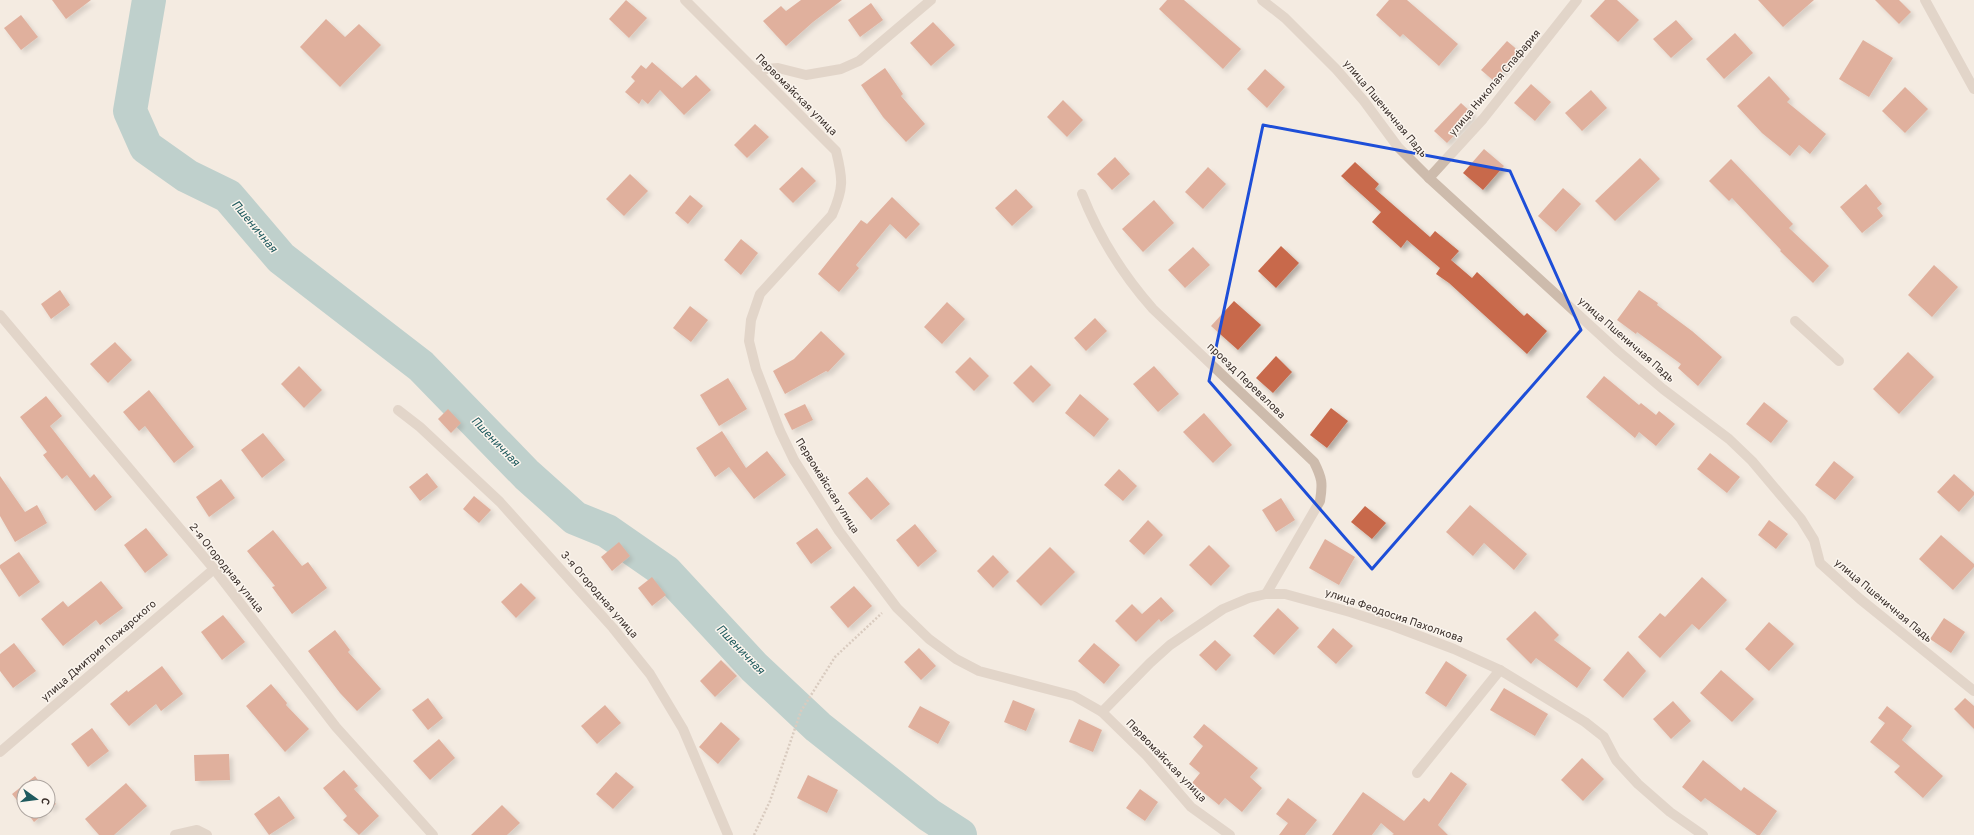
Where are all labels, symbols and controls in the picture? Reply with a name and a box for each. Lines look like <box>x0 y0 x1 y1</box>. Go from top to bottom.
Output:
street label: улица Николая Спафария <box>1446 27 1544 139</box>
street label: Первомайская улица <box>752 51 840 139</box>
street label: улица Пшеничная Падь <box>1340 57 1430 161</box>
water label: Пшеничная <box>227 197 281 257</box>
street label: улица Пшеничная Падь <box>1575 294 1677 386</box>
street label: проезд Перевалова <box>1204 340 1288 422</box>
water label: Пшеничная <box>467 414 523 471</box>
street label: Первомайская улица <box>792 436 862 537</box>
street label: 2-я Огородная улица <box>186 520 267 616</box>
street label: 3-я Огородная улица <box>557 548 641 642</box>
street label: улица Пшеничная Падь <box>1831 556 1935 646</box>
street label: улица Феодосия Пахолкова <box>1323 586 1465 646</box>
street label: улица Дмитрия Пожарского <box>39 597 159 705</box>
water label: Пшеничная <box>712 622 768 679</box>
street label: Первомайская улица <box>1123 717 1209 806</box>
north arrow <box>16 779 56 819</box>
text: С <box>37 796 52 806</box>

